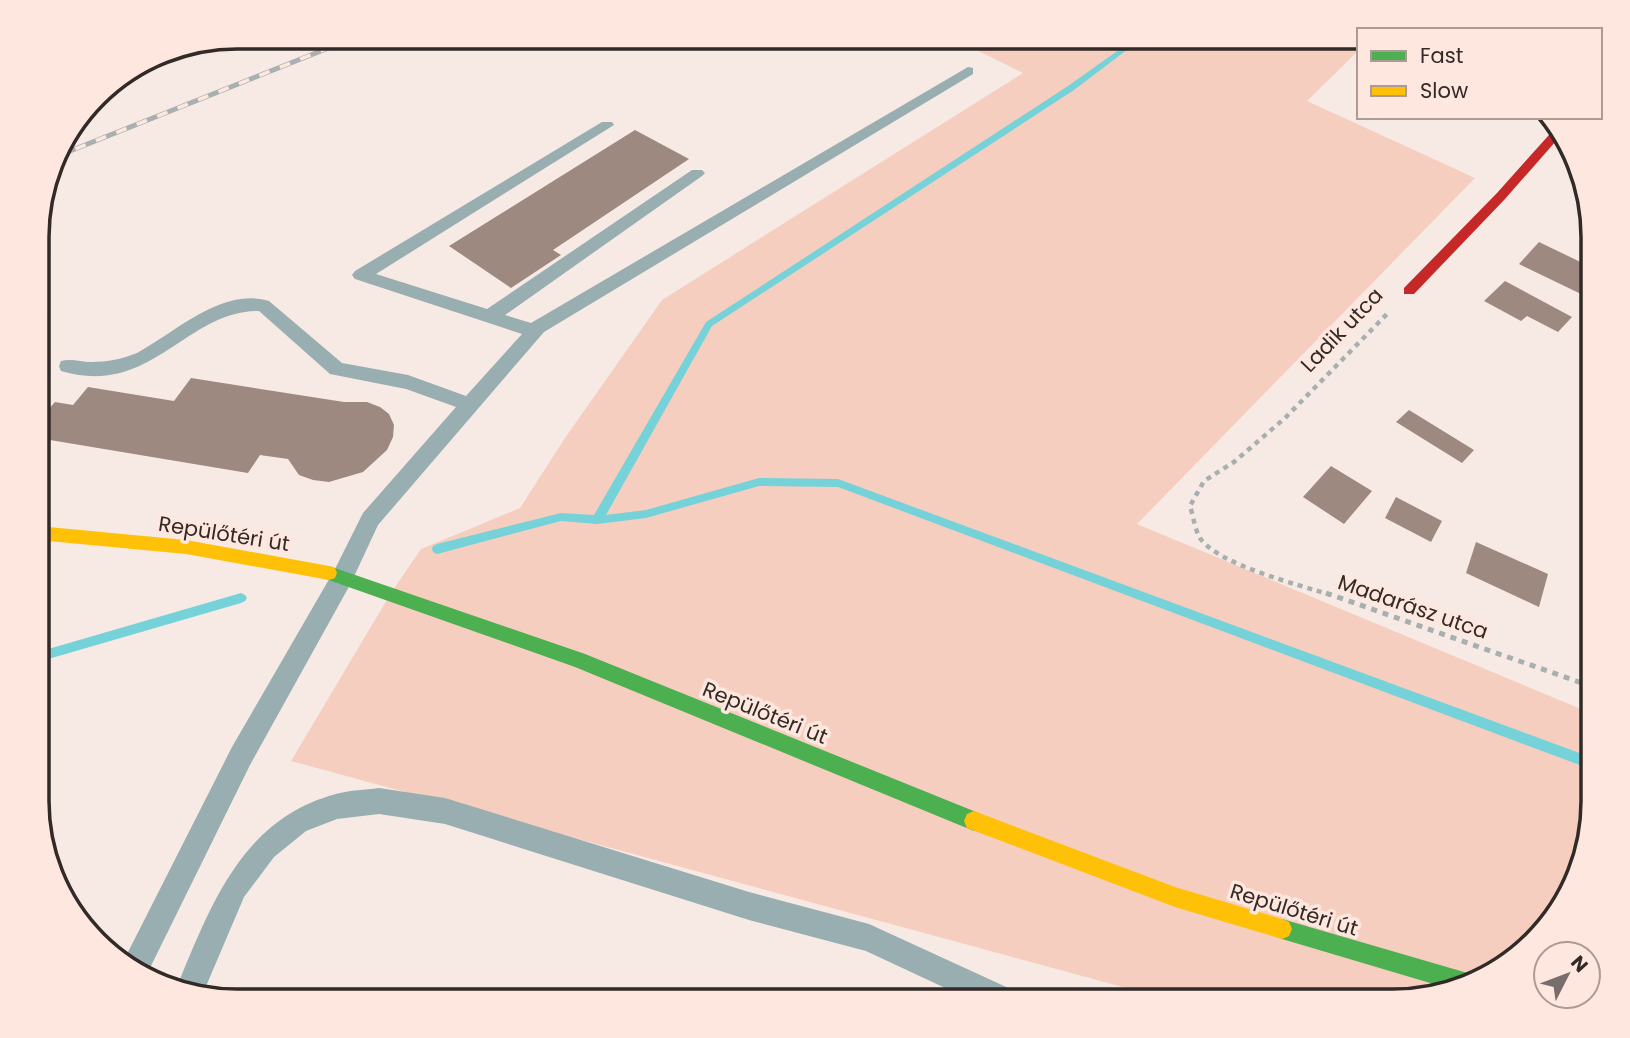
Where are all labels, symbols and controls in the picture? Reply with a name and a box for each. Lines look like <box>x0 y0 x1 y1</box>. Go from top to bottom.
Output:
legend <box>1357 28 1602 119</box>
text: Fast <box>1420 41 1463 70</box>
text: Slow <box>1420 76 1468 105</box>
street label: Ladik utca <box>1294 281 1389 378</box>
street label: Repülőtéri út <box>156 509 292 558</box>
street label: Madarász utca <box>1334 567 1492 646</box>
street label: Repülőtéri út <box>698 674 832 751</box>
street label: Repülőtéri út <box>1227 876 1362 943</box>
north arrow <box>1532 940 1602 1010</box>
text: N <box>1564 950 1594 978</box>

